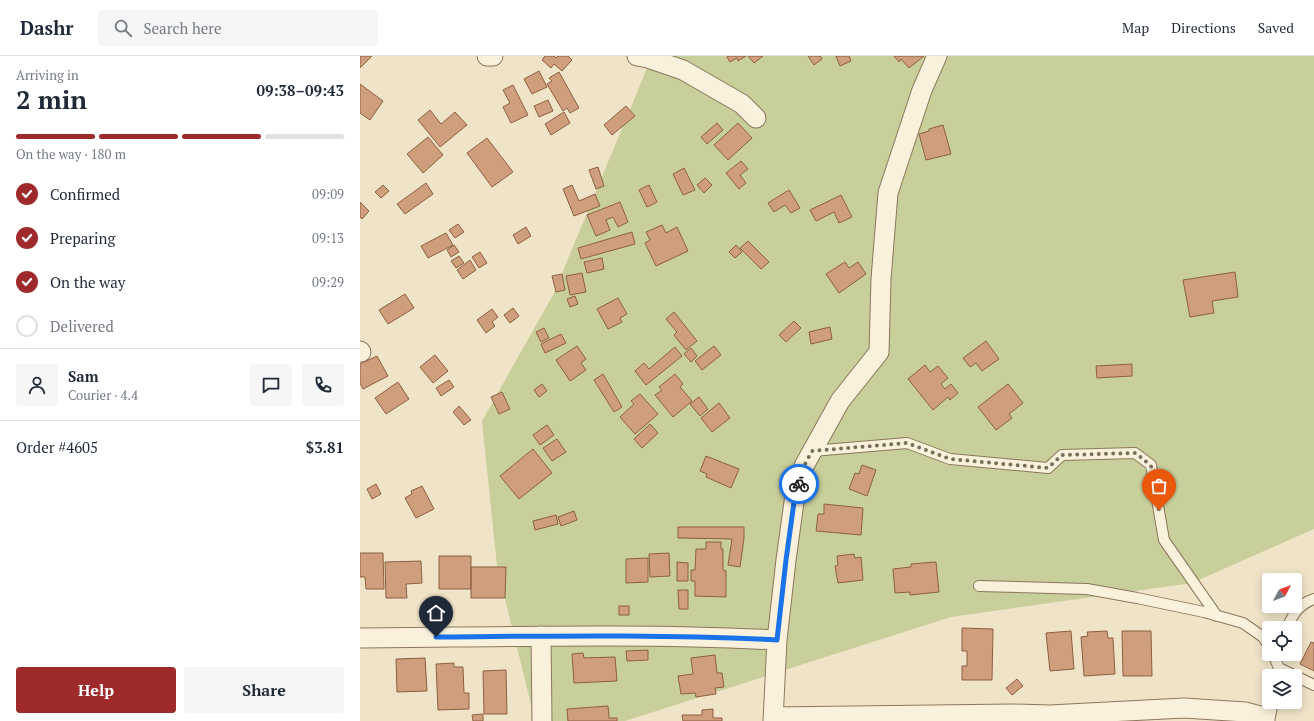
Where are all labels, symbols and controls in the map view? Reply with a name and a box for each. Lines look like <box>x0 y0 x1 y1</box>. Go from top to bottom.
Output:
search box <box>98 10 378 46</box>
text: Dashr <box>20 15 74 40</box>
icon: search <box>112 17 134 39</box>
text: Search here <box>144 18 222 38</box>
text: Map <box>1122 18 1149 37</box>
text: Directions <box>1171 18 1236 37</box>
text: Saved <box>1258 18 1294 37</box>
text: Arriving in <box>16 66 79 84</box>
text: 09:38–09:43 <box>257 80 344 100</box>
text: 2 min <box>16 82 87 116</box>
text: On the way · 180 m <box>16 145 126 163</box>
icon: check <box>16 183 38 205</box>
text: Confirmed <box>50 184 120 204</box>
text: 09:09 <box>312 185 344 203</box>
icon: check <box>16 227 38 249</box>
text: Preparing <box>50 228 115 248</box>
text: 09:13 <box>312 229 344 247</box>
icon: check <box>16 271 38 293</box>
text: On the way <box>50 272 125 292</box>
text: 09:29 <box>312 273 344 291</box>
text: Delivered <box>50 316 114 336</box>
button: person <box>16 364 58 406</box>
button: chat <box>250 364 292 406</box>
button: phone <box>302 364 344 406</box>
text: Sam <box>68 366 99 386</box>
text: Courier · 4.4 <box>68 386 138 404</box>
text: Order #4605 <box>16 437 98 457</box>
text: $3.81 <box>306 437 344 457</box>
courier <box>779 464 819 504</box>
pin <box>1142 469 1176 510</box>
icon: bike <box>788 473 810 495</box>
icon: bag <box>1148 475 1170 497</box>
north arrow <box>1262 573 1302 613</box>
map controls <box>1262 573 1302 709</box>
pin <box>419 596 453 637</box>
icon: home <box>425 602 447 624</box>
button: locate <box>1262 621 1302 661</box>
button: Help <box>16 667 176 713</box>
button: Share <box>184 667 344 713</box>
button: layers <box>1262 669 1302 709</box>

